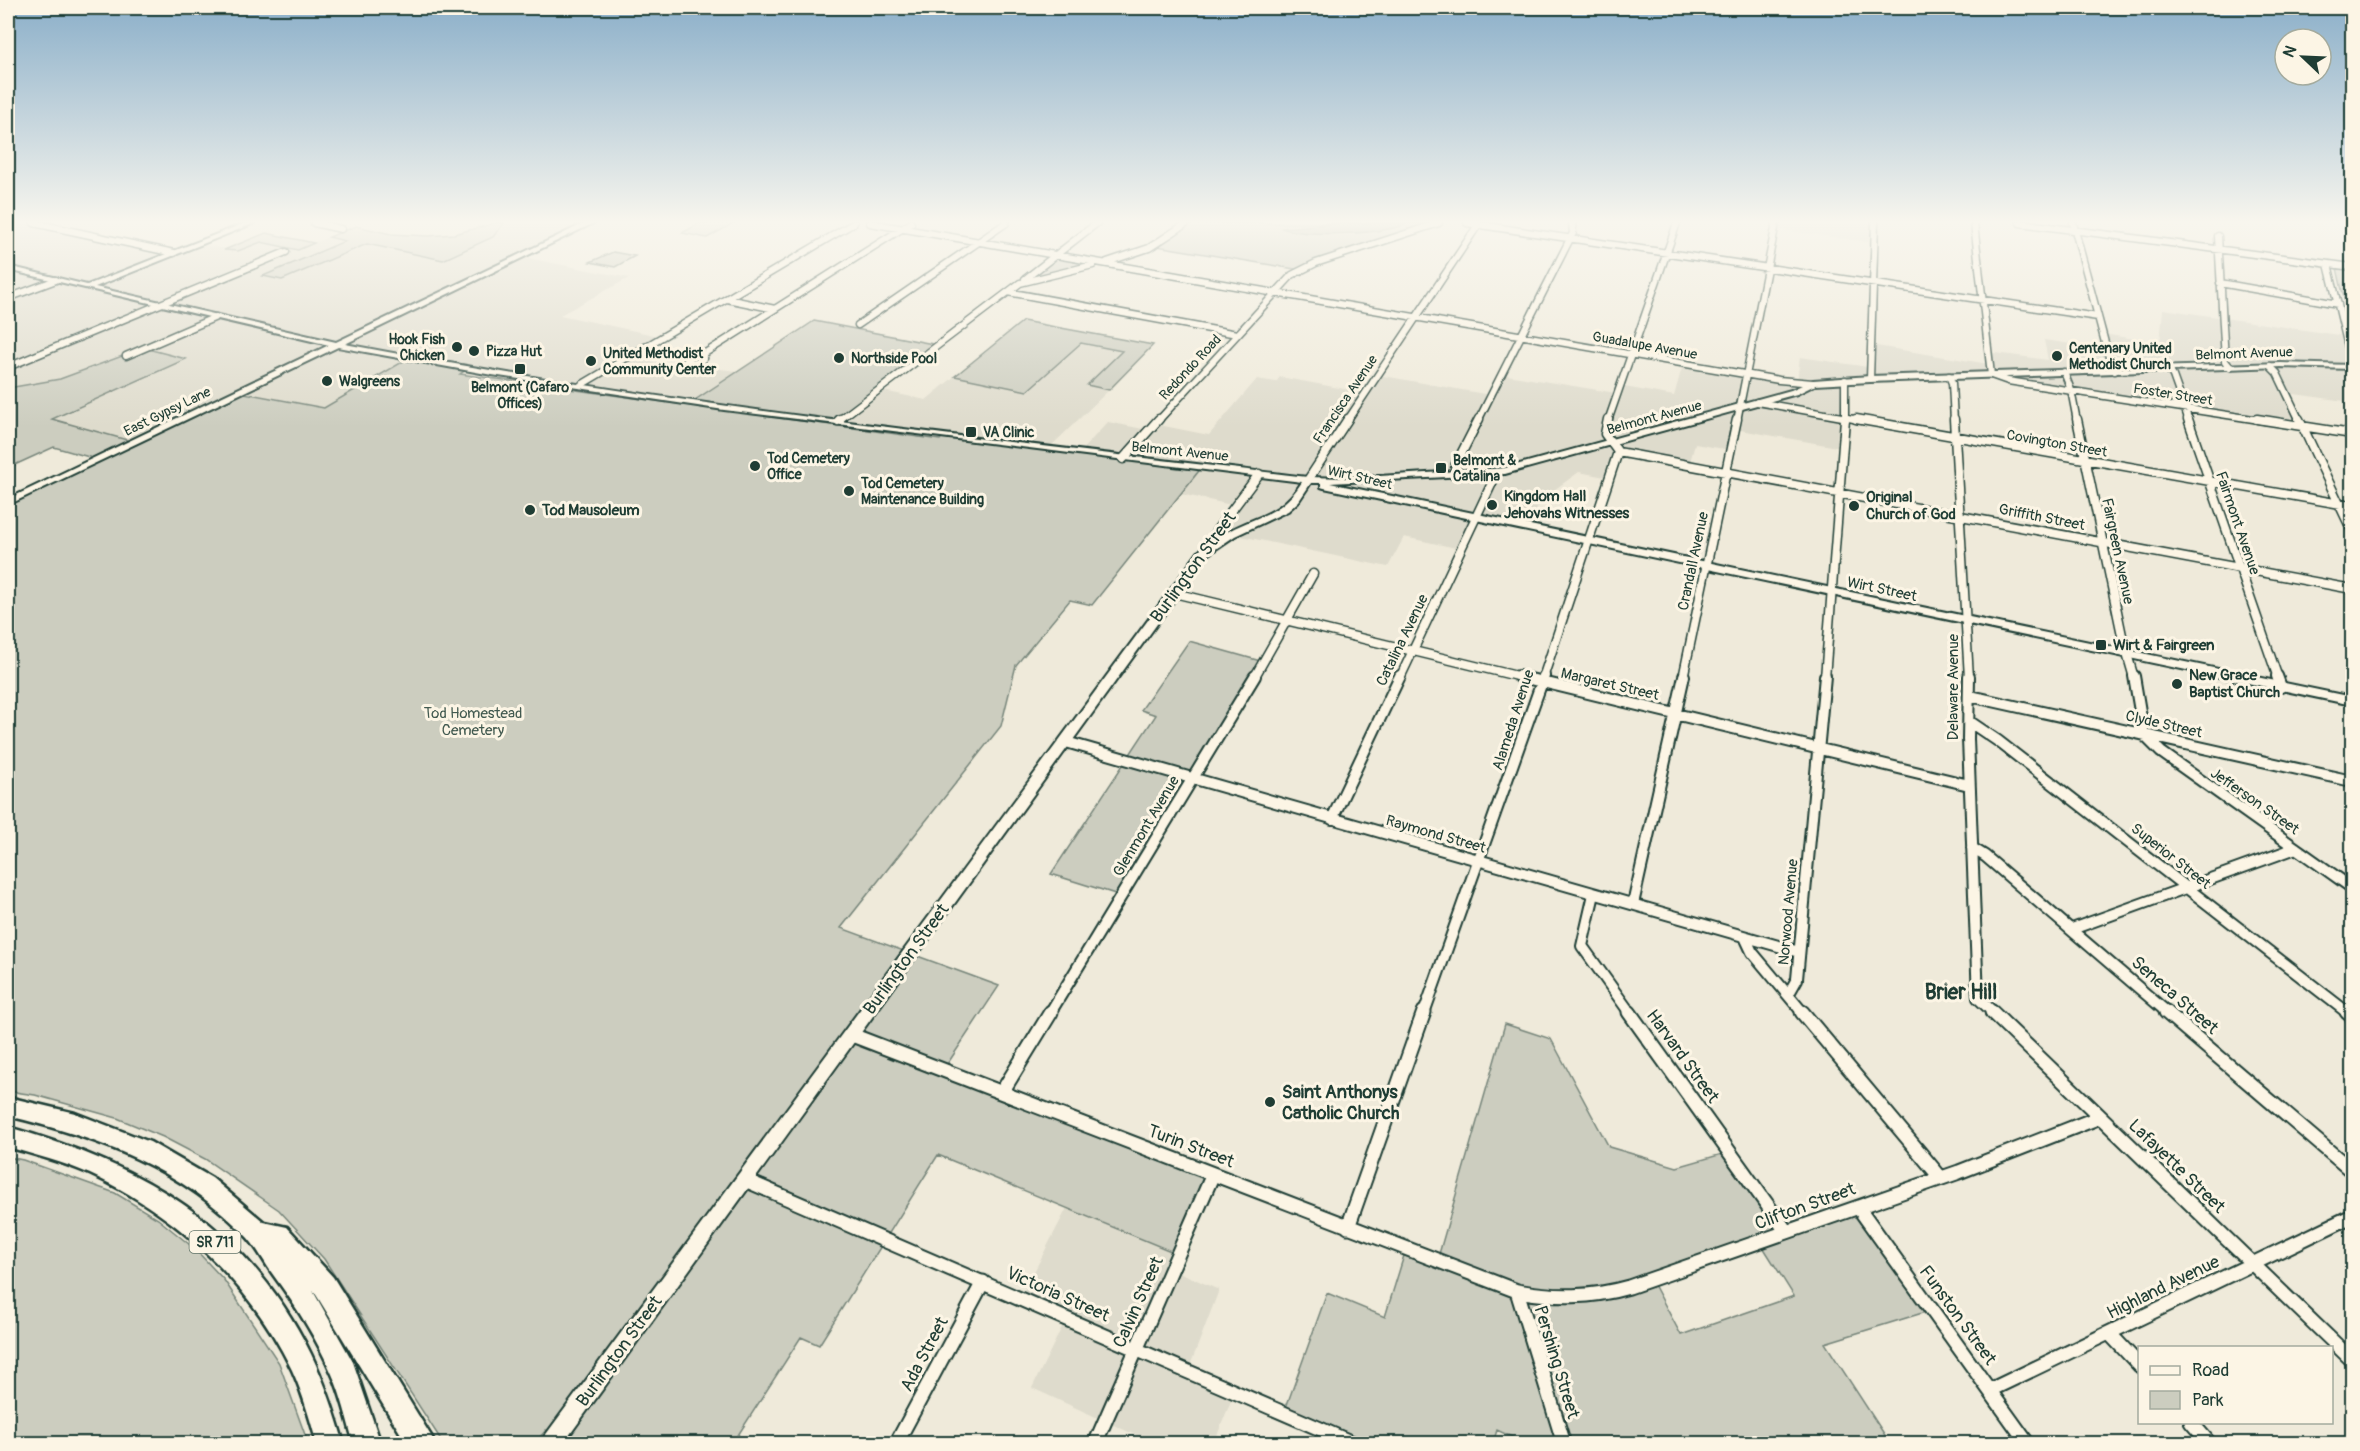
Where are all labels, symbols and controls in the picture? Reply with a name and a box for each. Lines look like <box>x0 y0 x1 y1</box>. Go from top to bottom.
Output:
north arrow <box>2273 27 2333 87</box>
text: N <box>2279 42 2302 60</box>
street label: Guadalupe Avenue <box>1591 328 1699 363</box>
place label: Hook Fish Chicken <box>388 331 445 364</box>
street label: Redondo Road <box>1156 331 1225 404</box>
marker: Hook Fish Chicken <box>450 340 464 354</box>
place label: Centenary United Methodist Church <box>2069 340 2172 373</box>
place label: Pizza Hut <box>486 343 542 360</box>
street label: Belmont Avenue <box>2195 343 2293 364</box>
marker: Pizza Hut <box>467 344 481 358</box>
place label: United Methodist Community Center <box>603 345 717 378</box>
marker: Centenary United Methodist Church <box>2050 349 2064 363</box>
place label: Northside Pool <box>851 350 937 367</box>
marker: Northside Pool <box>832 351 846 365</box>
street label: Francisca Avenue <box>1310 352 1381 447</box>
marker: United Methodist Community Center <box>584 354 598 368</box>
marker: Belmont (Cafaro Offices) <box>513 362 527 376</box>
place label: Walgreens <box>339 373 401 390</box>
marker: Walgreens <box>320 374 334 388</box>
place label: Belmont (Cafaro Offices) <box>471 379 570 412</box>
street label: Foster Street <box>2132 380 2214 409</box>
street label: East Gypsy Lane <box>121 383 214 440</box>
street label: Belmont Avenue <box>1605 397 1703 438</box>
place label: VA Clinic <box>983 424 1034 441</box>
marker: VA Clinic <box>964 425 978 439</box>
street label: Covington Street <box>2005 426 2109 461</box>
street label: Belmont Avenue <box>1131 438 1229 465</box>
place label: Tod Cemetery Office <box>766 450 850 483</box>
place label: Belmont & Catalina <box>1453 452 1516 485</box>
marker: Tod Cemetery Office <box>748 459 762 473</box>
marker: Belmont & Catalina <box>1434 461 1448 475</box>
street label: Wirt Street <box>1326 462 1394 493</box>
street label: Fairmont Avenue <box>2211 469 2264 578</box>
place label: Tod Cemetery Maintenance Building <box>860 475 984 508</box>
marker: Tod Cemetery Maintenance Building <box>842 484 856 498</box>
place label: Kingdom Hall Jehovahs Witnesses <box>1504 487 1630 523</box>
place label: Original Church of God <box>1866 488 1956 524</box>
street label: Fairgreen Avenue <box>2097 496 2138 607</box>
marker: Kingdom Hall Jehovahs Witnesses <box>1485 498 1499 512</box>
marker: Original Church of God <box>1847 499 1861 513</box>
street label: Griffith Street <box>1997 500 2088 535</box>
place label: Tod Mausoleum <box>541 501 640 520</box>
marker: Tod Mausoleum <box>523 503 537 517</box>
street label: Burlington Street <box>1145 507 1242 627</box>
street label: Crandall Avenue <box>1674 509 1713 612</box>
street label: Wirt Street <box>1845 573 1919 606</box>
street label: Catalina Avenue <box>1372 591 1433 689</box>
street label: Delaware Avenue <box>1944 633 1963 740</box>
place label: Wirt & Fairgreen <box>2113 636 2215 655</box>
marker: Wirt & Fairgreen <box>2094 638 2108 652</box>
street label: Margaret Street <box>1559 664 1662 705</box>
place label: New Grace Baptist Church <box>2189 666 2280 702</box>
street label: Alameda Avenue <box>1488 667 1539 773</box>
marker: New Grace Baptist Church <box>2170 677 2184 691</box>
park label: Tod Homestead Cemetery <box>424 704 522 740</box>
street label: Clyde Street <box>2124 706 2205 743</box>
street label: Jefferson Street <box>2207 764 2304 840</box>
street label: Glenmont Avenue <box>1109 772 1184 880</box>
street label: Raymond Street <box>1384 811 1489 858</box>
street label: Superior Street <box>2127 819 2215 894</box>
street label: Norwood Avenue <box>1774 858 1803 966</box>
street label: Burlington Street <box>858 899 955 1019</box>
street label: Seneca Street <box>2126 951 2224 1040</box>
district label: Brier Hill <box>1925 979 1997 1006</box>
street label: Harvard Street <box>1641 1005 1725 1108</box>
place label: Saint Anthonys Catholic Church <box>1282 1081 1400 1125</box>
marker: Saint Anthonys Catholic Church <box>1263 1095 1277 1109</box>
street label: Lafayette Street <box>2123 1114 2230 1219</box>
street label: Turin Street <box>1144 1119 1238 1174</box>
street label: Clifton Street <box>1752 1177 1859 1235</box>
road number: SR 711 <box>190 1231 240 1253</box>
street label: Highland Avenue <box>2103 1250 2223 1325</box>
street label: Calvin Street <box>1108 1252 1169 1352</box>
street label: Victoria Street <box>1003 1261 1114 1328</box>
street label: Funston Street <box>1914 1261 2002 1370</box>
street label: Burlington Street <box>571 1291 668 1411</box>
street label: Pershing Street <box>1528 1303 1585 1422</box>
street label: Ada Street <box>895 1312 954 1396</box>
legend <box>2138 1346 2333 1424</box>
text: Road <box>2192 1359 2229 1382</box>
text: Park <box>2192 1389 2224 1412</box>

